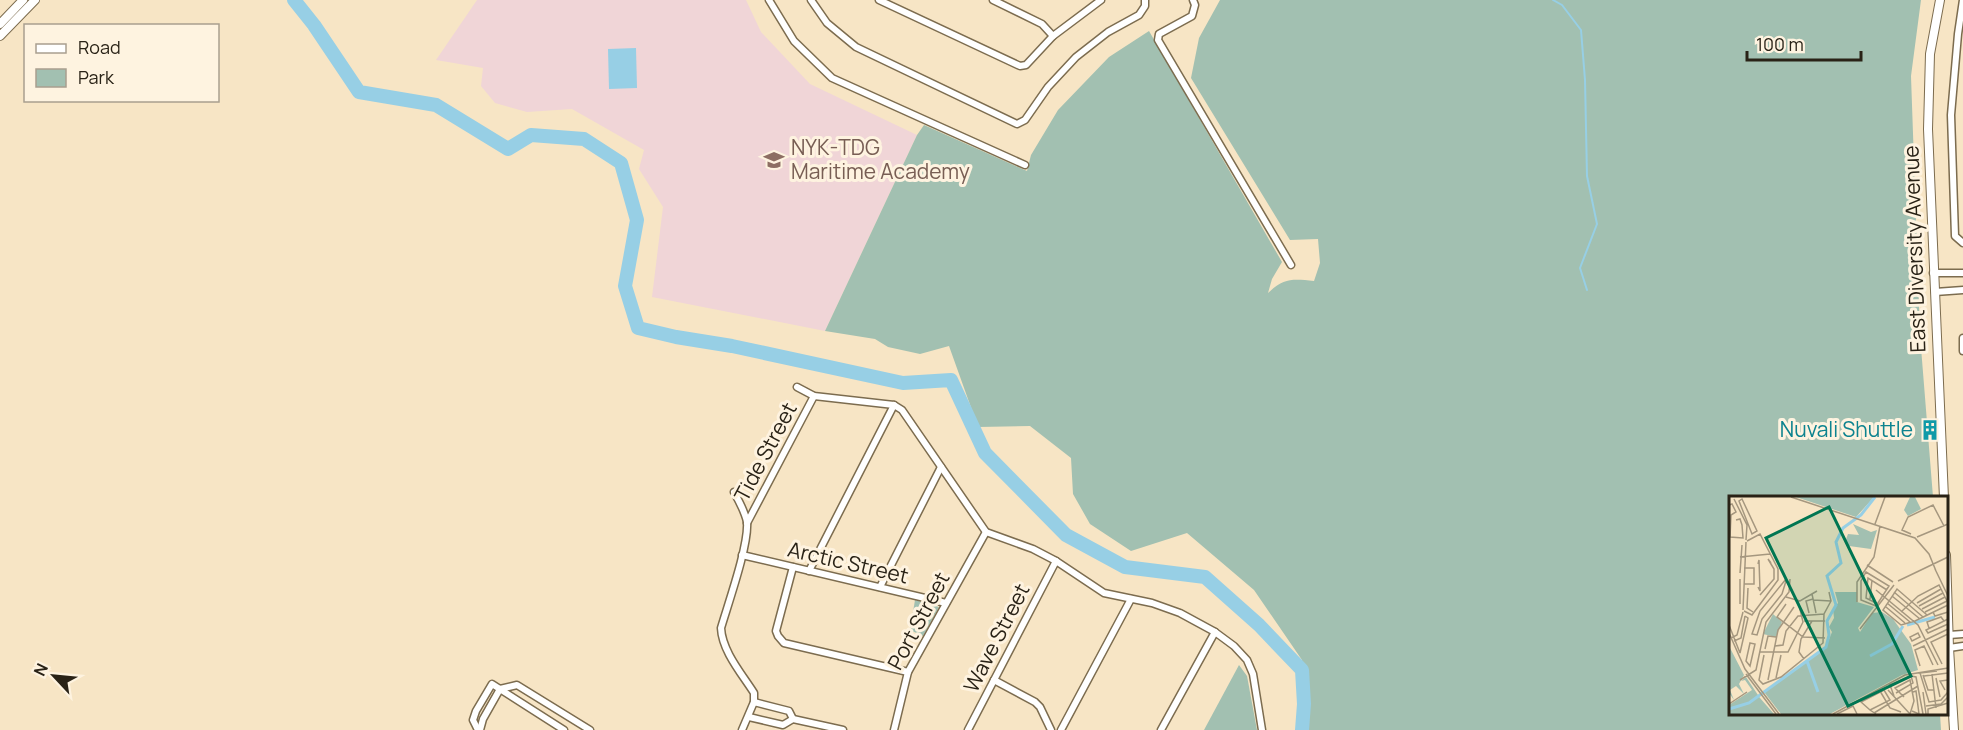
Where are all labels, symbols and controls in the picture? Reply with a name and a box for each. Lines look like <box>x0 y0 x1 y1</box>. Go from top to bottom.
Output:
legend <box>24 24 219 102</box>
scale bar <box>1747 24 1861 62</box>
text: 100 m <box>1756 32 1804 56</box>
text: Road <box>78 35 121 59</box>
text: Park <box>78 65 115 89</box>
place label: NYK-TDG Maritime Academy <box>791 133 970 185</box>
street label: East Diversity Avenue <box>1896 145 1932 353</box>
school or university icon: NYK-TDG Maritime Academy <box>762 148 786 172</box>
street label: Tide Street <box>727 397 803 506</box>
place label: Nuvali Shuttle <box>1780 415 1913 443</box>
building icon: Nuvali Shuttle <box>1918 418 1942 442</box>
inset map <box>1729 496 1948 715</box>
street label: Arctic Street <box>785 535 911 590</box>
street label: Port Street <box>881 567 956 674</box>
street label: Wave Street <box>957 578 1035 697</box>
north arrow <box>24 646 84 706</box>
text: N <box>28 659 53 679</box>

